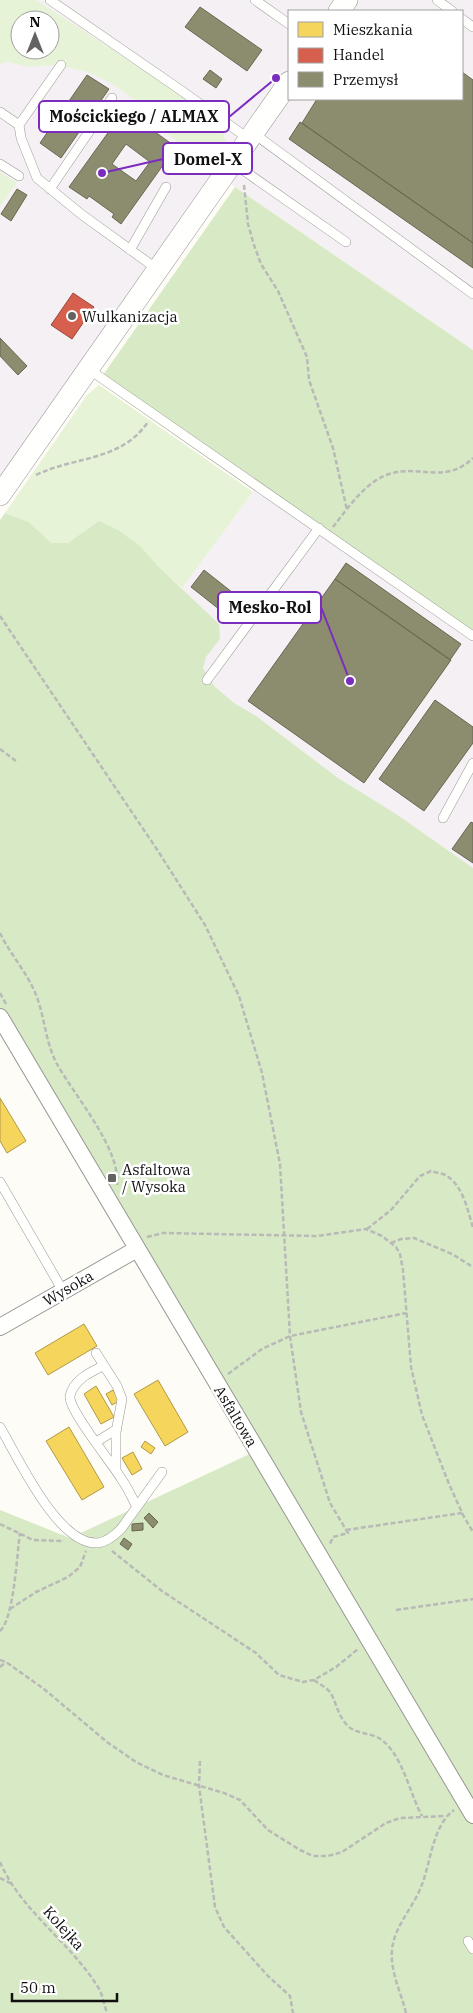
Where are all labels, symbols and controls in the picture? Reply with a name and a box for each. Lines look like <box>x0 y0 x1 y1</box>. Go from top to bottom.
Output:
north arrow <box>10 10 60 60</box>
legend <box>288 10 463 100</box>
text: N <box>29 13 41 31</box>
text: Mieszkania <box>333 20 413 39</box>
text: Handel <box>333 45 384 64</box>
text: Przemysł <box>333 70 399 89</box>
callout: Mościckiego / ALMAX <box>39 101 229 132</box>
text: Mościckiego / ALMAX <box>49 106 219 126</box>
callout: Domel-X <box>163 143 252 174</box>
text: Domel-X <box>174 149 243 169</box>
place label: Wulkanizacja <box>82 307 178 326</box>
marker: Wulkanizacja <box>66 310 78 322</box>
callout: Mesko-Rol <box>218 592 321 623</box>
text: Mesko-Rol <box>228 597 312 617</box>
place label: Asfaltowa / Wysoka <box>122 1160 191 1196</box>
marker: Asfaltowa / Wysoka <box>106 1172 118 1184</box>
street label: Wysoka <box>39 1266 97 1310</box>
street label: Asfaltowa <box>210 1382 262 1450</box>
street label: Kolejka <box>39 1902 89 1954</box>
scale bar <box>12 1970 118 2002</box>
text: 50 m <box>20 1978 56 1997</box>

